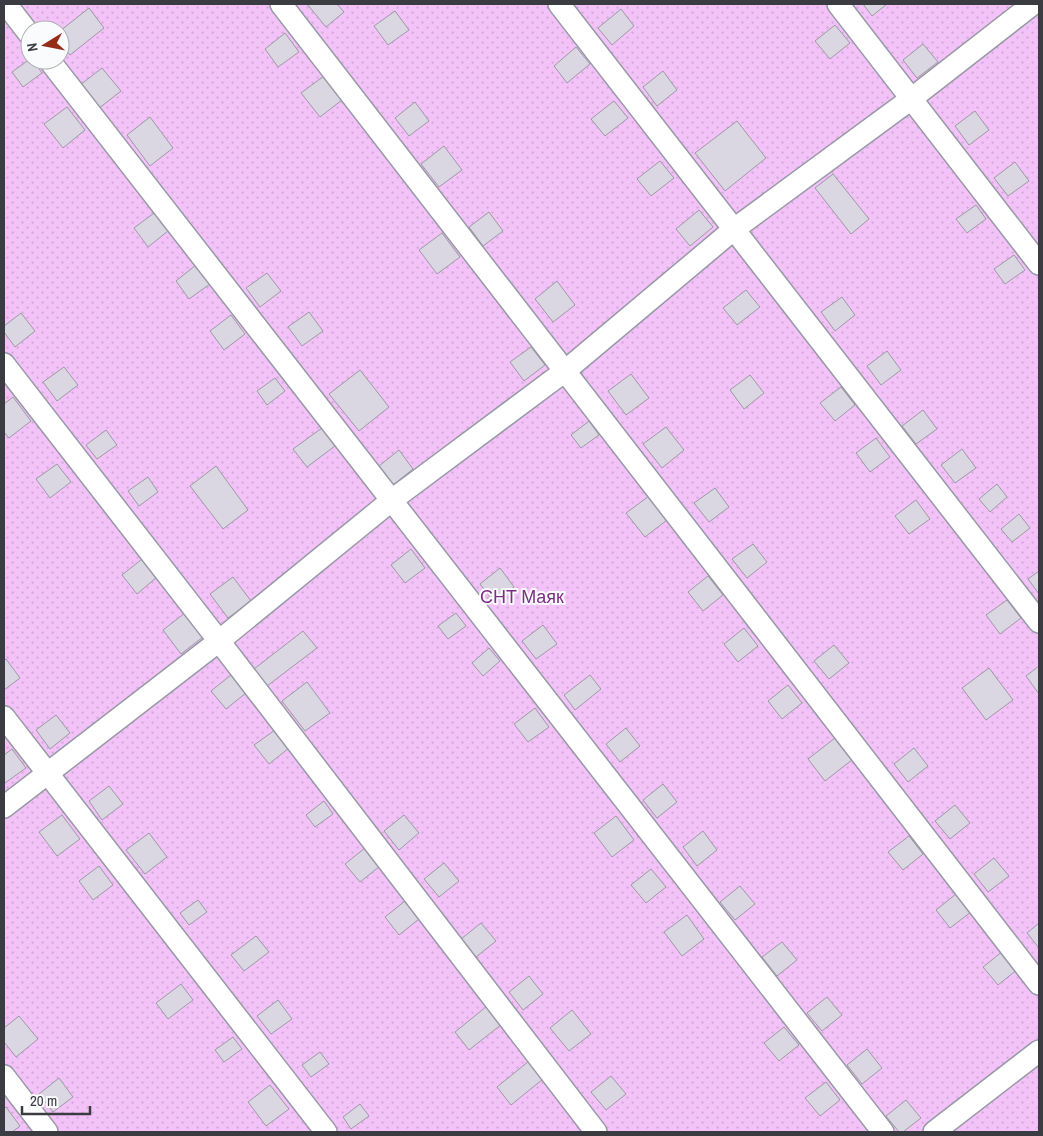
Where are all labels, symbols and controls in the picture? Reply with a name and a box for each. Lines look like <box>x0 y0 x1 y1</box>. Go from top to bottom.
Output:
north arrow <box>20 20 70 70</box>
text: N <box>23 42 42 53</box>
park label: СНТ Маяк <box>480 584 564 609</box>
scale bar <box>22 1084 90 1116</box>
text: 20 m <box>30 1090 57 1111</box>

